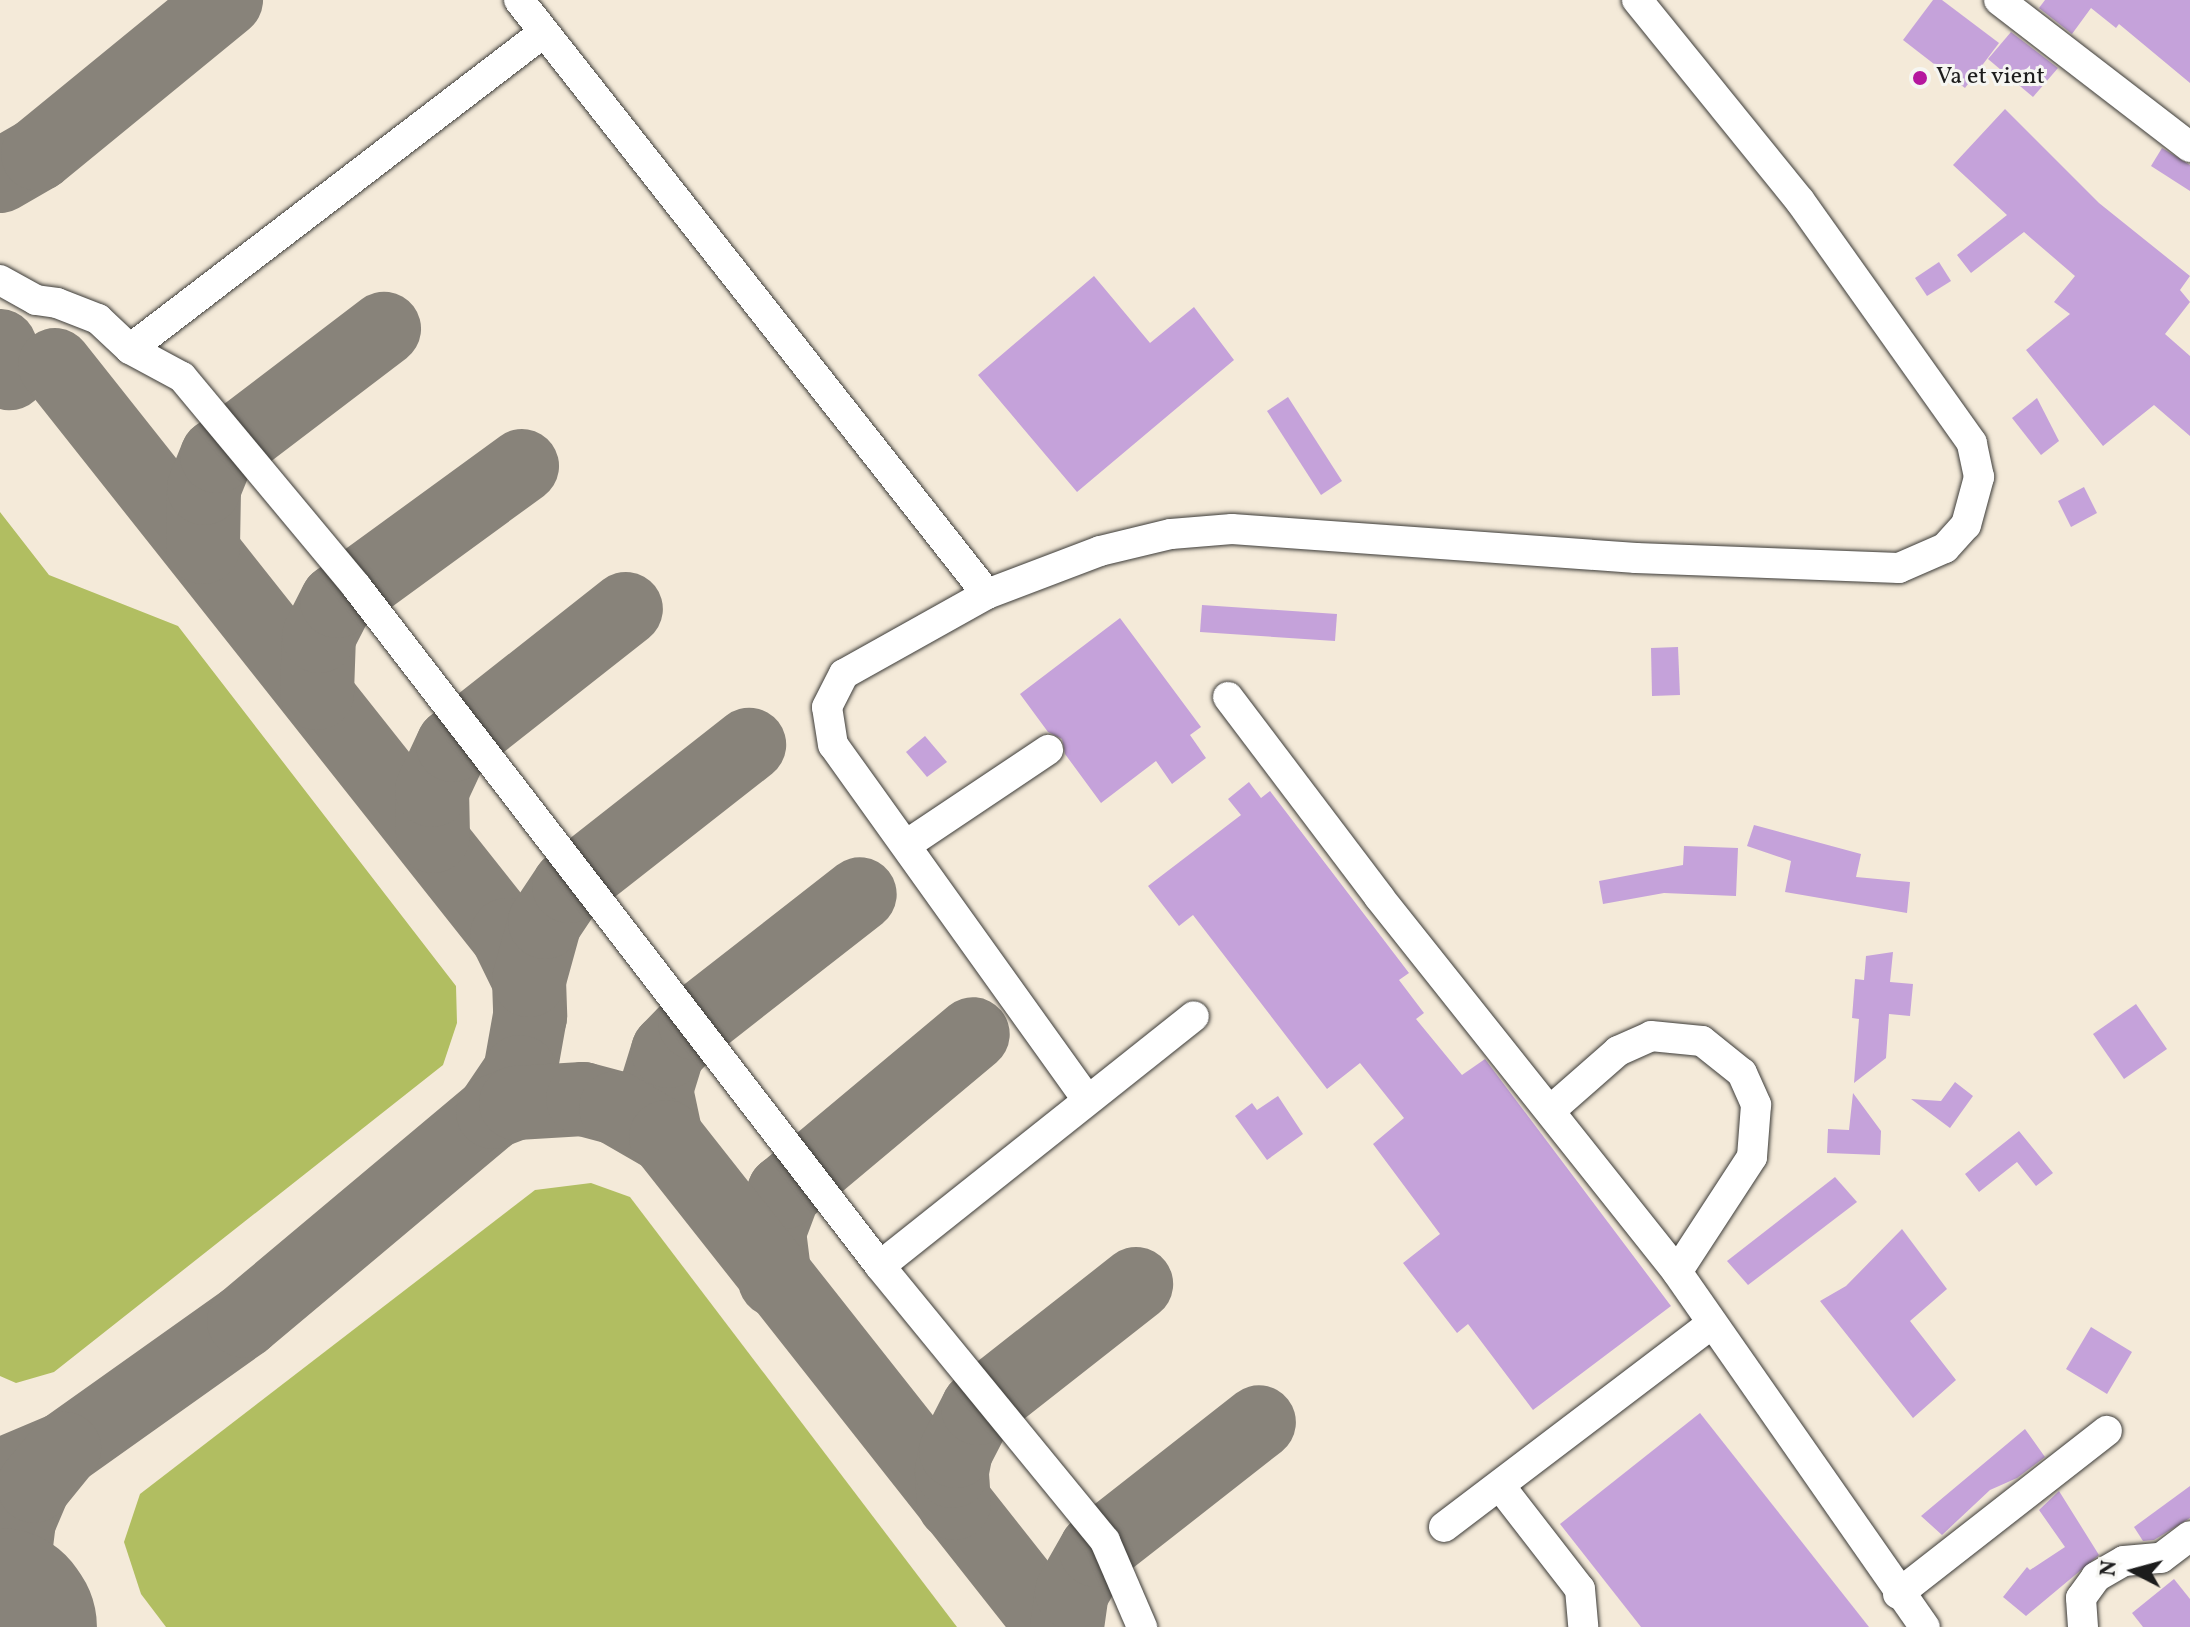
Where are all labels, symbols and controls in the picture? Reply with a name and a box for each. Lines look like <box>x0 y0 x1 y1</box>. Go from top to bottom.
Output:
place label: Va et vient <box>1936 64 2046 92</box>
marker: Va et vient <box>1911 69 1929 87</box>
north arrow <box>2094 1531 2174 1611</box>
text: N <box>2093 1559 2126 1578</box>

